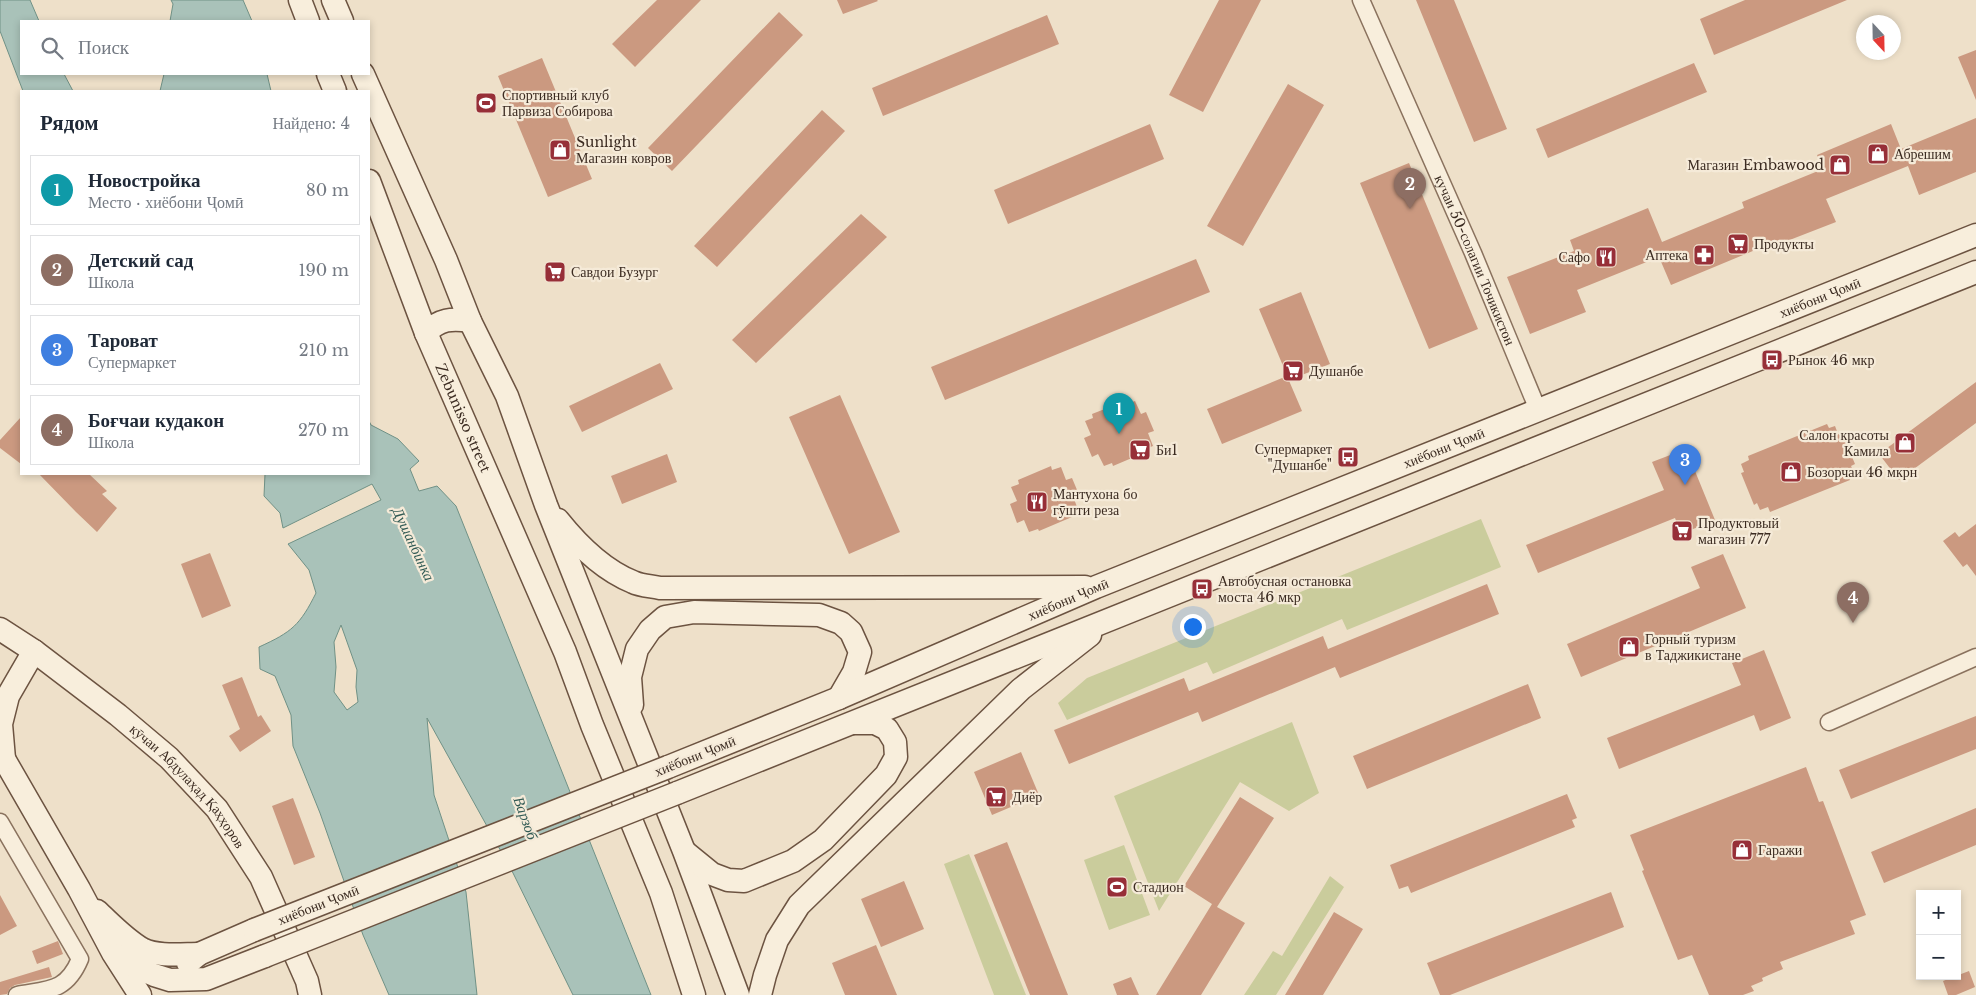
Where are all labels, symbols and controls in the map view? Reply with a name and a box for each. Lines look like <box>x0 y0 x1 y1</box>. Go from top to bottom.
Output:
north arrow <box>1856 15 1901 60</box>
search box <box>20 20 370 75</box>
icon: search <box>38 34 66 62</box>
text: Поиск <box>78 36 129 59</box>
place label: Спортивный клуб Парвиза Собирова <box>502 86 614 120</box>
sports icon: Спортивный клуб Парвиза Собирова <box>474 91 498 115</box>
text: Рядом <box>40 110 99 136</box>
text: Найдено: 4 <box>272 113 350 133</box>
place label: Sunlight Магазин ковров <box>576 133 672 167</box>
shop icon: Sunlight Магазин ковров <box>548 138 572 162</box>
shop icon: Абрешим <box>1866 142 1890 166</box>
place label: Абрешим <box>1894 145 1951 163</box>
shop icon: Магазин Embawood <box>1828 153 1852 177</box>
place label: Магазин Embawood <box>1688 156 1825 174</box>
pin: 2 <box>1394 168 1426 209</box>
text: Новостройка <box>88 169 201 192</box>
street label: кучаи 50-солагии Точикистон <box>1431 172 1519 348</box>
text: 1 <box>54 180 60 200</box>
text: 80 m <box>306 180 349 200</box>
text: Место · хиёбони Ҷомӣ <box>88 192 243 212</box>
supermarket icon: Продукты <box>1726 232 1750 256</box>
place label: Продукты <box>1754 235 1815 253</box>
pharmacy icon: Аптека <box>1692 243 1716 267</box>
restaurant icon: Сафо <box>1594 245 1618 269</box>
place label: Аптека <box>1645 246 1689 264</box>
place label: Сафо <box>1558 248 1590 266</box>
text: Детский сад <box>88 249 193 272</box>
text: 2 <box>52 260 62 280</box>
text: 190 m <box>298 260 349 280</box>
supermarket icon: Савдои Бузург <box>543 260 567 284</box>
place label: Савдои Бузург <box>571 263 658 281</box>
text: Школа <box>88 272 134 292</box>
street label: хиёбони Ҷомӣ <box>1777 273 1864 322</box>
text: Тароват <box>88 329 158 352</box>
text: 3 <box>52 340 62 360</box>
text: 210 m <box>299 340 349 360</box>
bus stop icon: Рынок 46 мкр <box>1760 348 1784 372</box>
place label: Рынок 46 мкр <box>1788 351 1874 369</box>
text: Супермаркет <box>88 352 176 372</box>
supermarket icon: Душанбе <box>1281 359 1305 383</box>
street label: Zebunisso street <box>431 361 495 476</box>
place label: Душанбе <box>1309 362 1363 380</box>
pin: 1 <box>1103 393 1135 434</box>
text: Боғчаи кудакон <box>88 409 224 432</box>
text: 4 <box>52 420 62 440</box>
text: 270 m <box>298 420 349 440</box>
street label: хиёбони Ҷомӣ <box>1401 423 1488 472</box>
place label: Салон красоты Камила <box>1799 426 1890 460</box>
shop icon: Салон красоты Камила <box>1893 431 1917 455</box>
text: Школа <box>88 432 134 452</box>
supermarket icon: Би1 <box>1128 438 1152 462</box>
place label: Супермаркет "Душанбе" <box>1255 440 1332 474</box>
place label: Би1 <box>1156 441 1178 459</box>
pin: 3 <box>1669 444 1701 485</box>
bus stop icon: Супермаркет "Душанбе" <box>1336 445 1360 469</box>
shop icon: Бозорчаи 46 мкрн <box>1779 460 1803 484</box>
place label: Бозорчаи 46 мкрн <box>1807 463 1918 481</box>
place label: Мантухона бо гӯшти реза <box>1053 485 1137 519</box>
restaurant icon: Мантухона бо гӯшти реза <box>1025 490 1049 514</box>
water label: Душанбинка <box>388 502 439 584</box>
place label: Продуктовый магазин 777 <box>1698 514 1779 548</box>
supermarket icon: Продуктовый магазин 777 <box>1670 519 1694 543</box>
place label: Автобусная остановка моста 46 мкр <box>1218 572 1352 606</box>
street label: хиёбони Ҷомӣ <box>1025 574 1112 624</box>
bus stop icon: Автобусная остановка моста 46 мкр <box>1190 577 1214 601</box>
pin: 4 <box>1837 582 1869 623</box>
your location <box>1180 614 1206 640</box>
place label: Горный туризм в Таджикистане <box>1645 630 1741 664</box>
shop icon: Горный туризм в Таджикистане <box>1617 635 1641 659</box>
street label: кӯчаи Абдулаҳад Қаҳҳоров <box>126 720 249 852</box>
street label: хиёбони Ҷомӣ <box>652 731 739 780</box>
supermarket icon: Диёр <box>984 785 1008 809</box>
place label: Диёр <box>1012 788 1042 806</box>
water label: Варзоб <box>509 794 543 843</box>
shop icon: Гаражи <box>1730 838 1754 862</box>
place label: Гаражи <box>1758 841 1803 859</box>
sports icon: Стадион <box>1105 875 1129 899</box>
place label: Стадион <box>1133 878 1184 896</box>
street label: хиёбони Ҷомӣ <box>275 880 362 929</box>
map controls <box>1916 890 1961 980</box>
button: + <box>1916 890 1961 935</box>
button: − <box>1916 935 1961 980</box>

